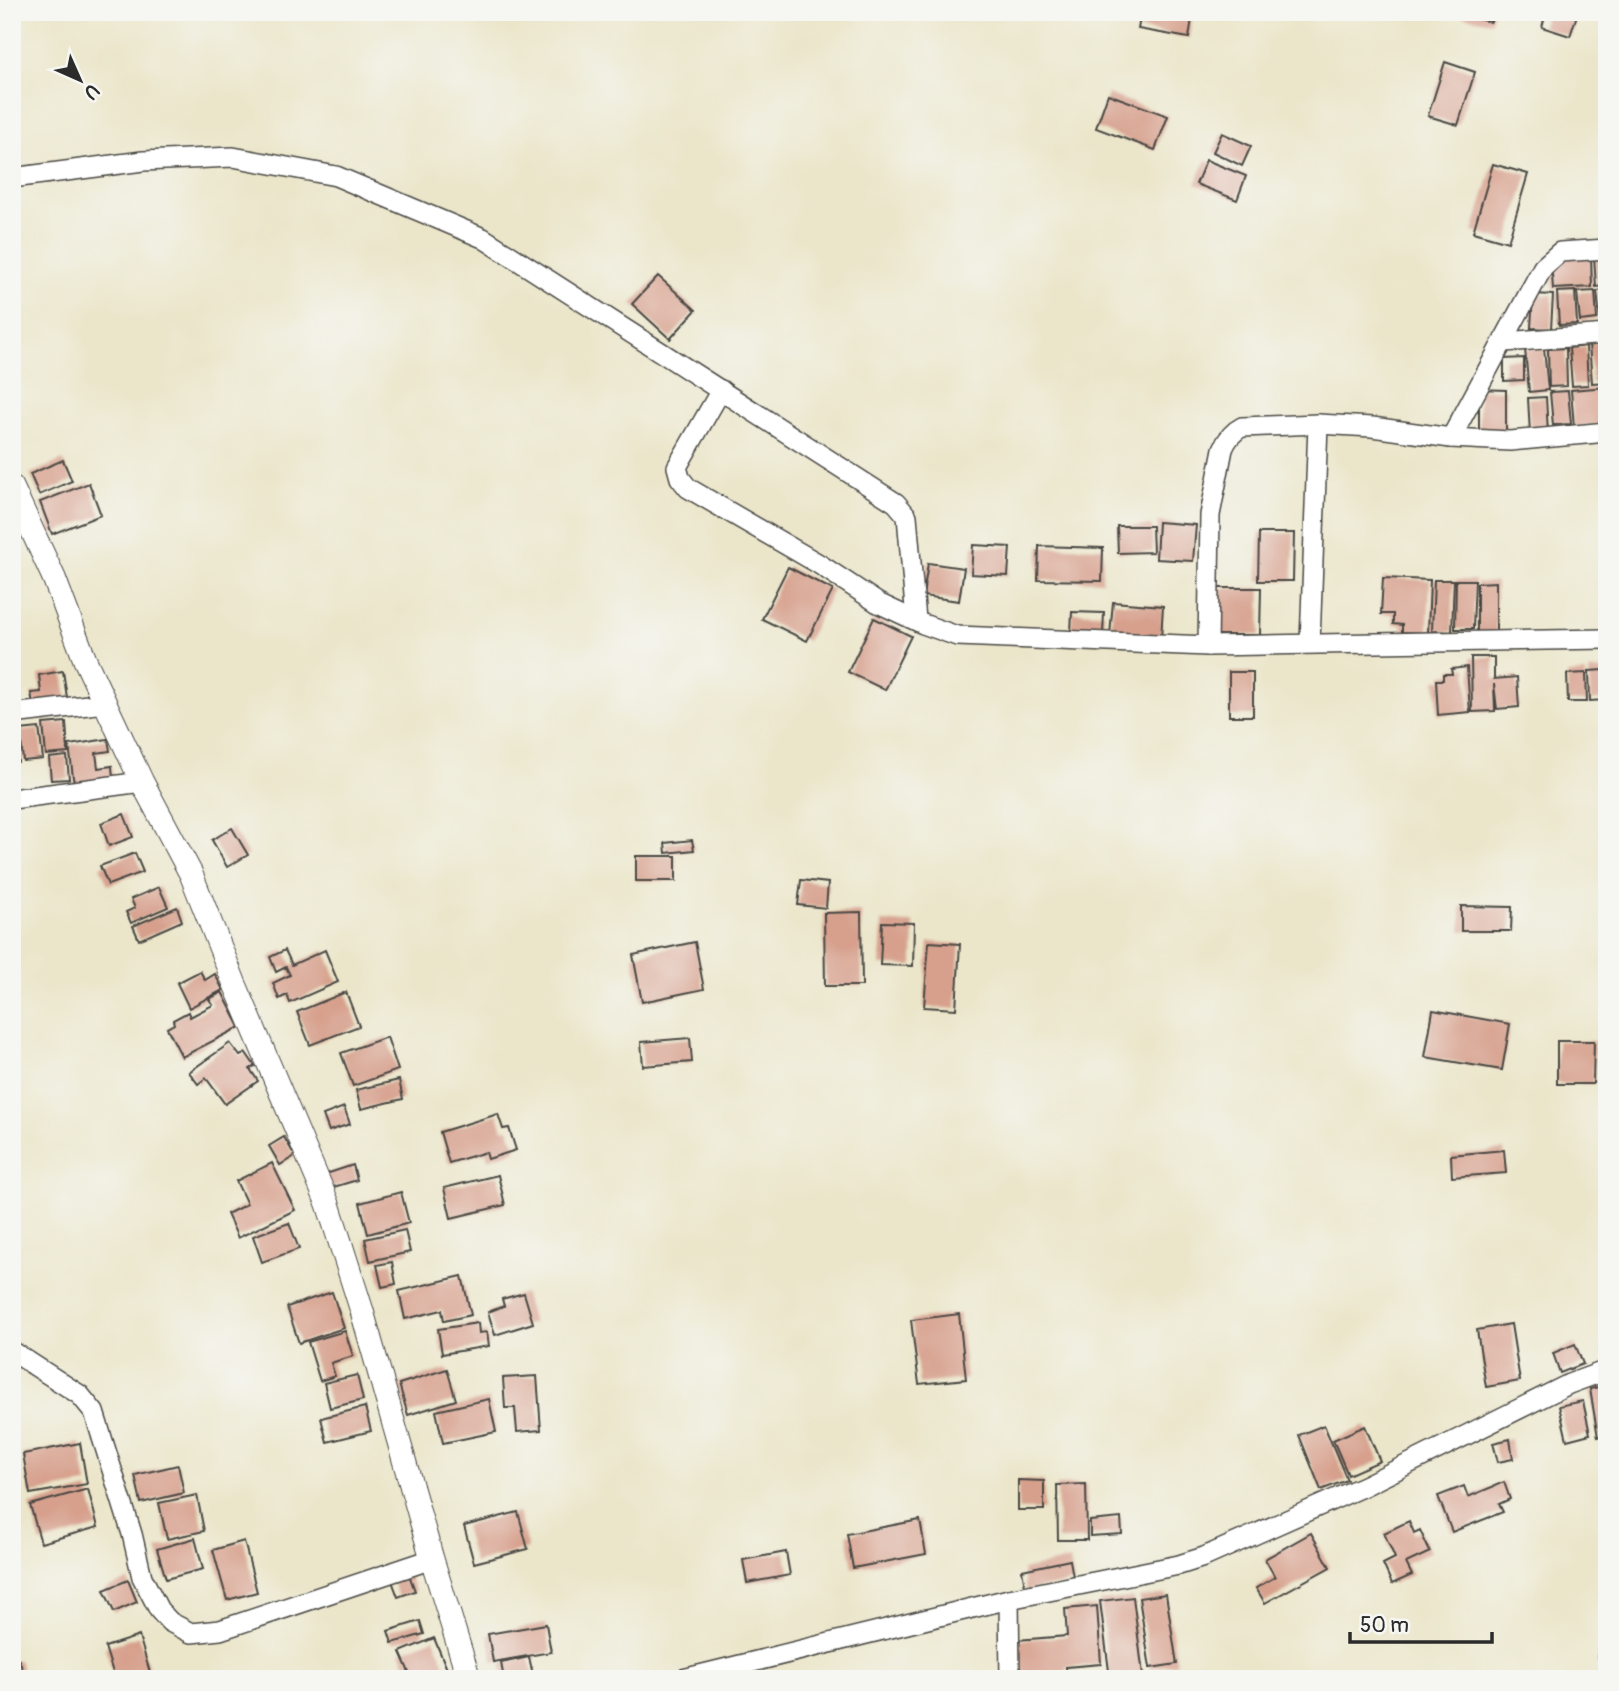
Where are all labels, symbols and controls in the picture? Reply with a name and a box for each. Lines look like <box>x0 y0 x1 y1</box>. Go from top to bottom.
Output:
north arrow <box>46 46 116 116</box>
text: U <box>78 78 104 104</box>
scale bar <box>1350 1600 1491 1644</box>
text: 50 m <box>1360 1612 1409 1639</box>

